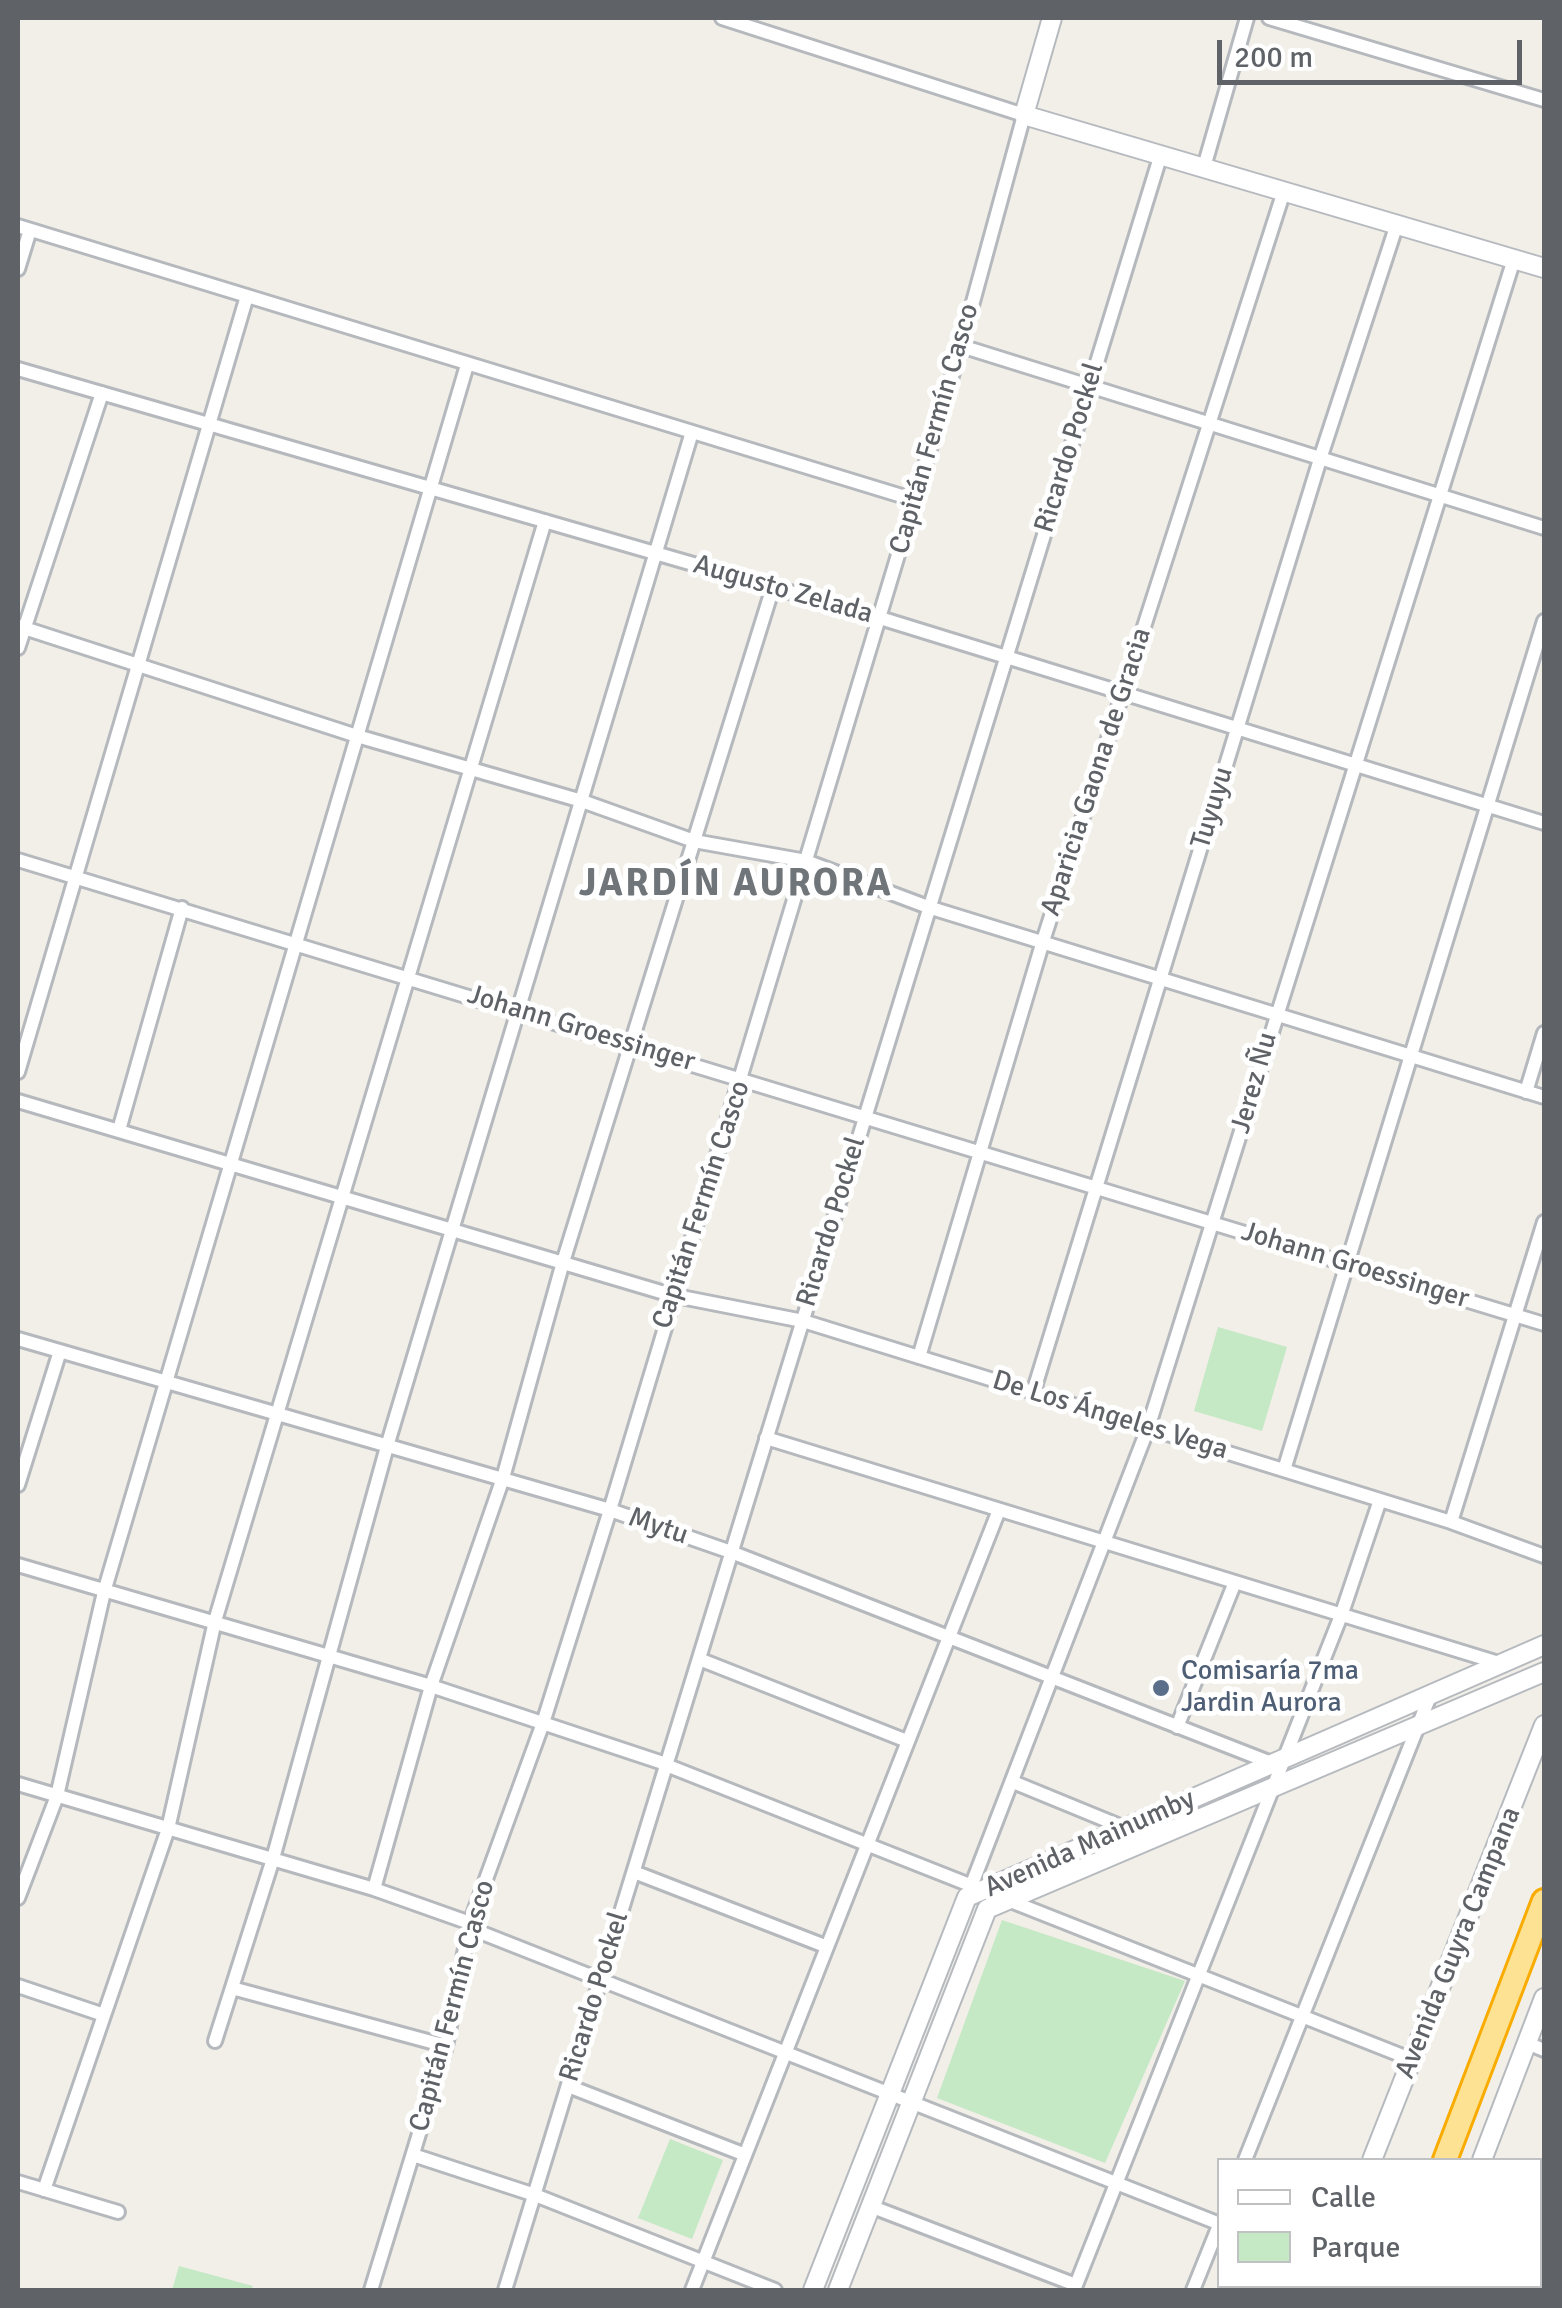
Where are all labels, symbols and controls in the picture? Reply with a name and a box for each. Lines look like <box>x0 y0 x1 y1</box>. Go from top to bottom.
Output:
scale bar <box>1222 20 1527 82</box>
text: 200 m <box>1234 39 1313 76</box>
street label: Capitán Fermín Casco <box>883 300 987 558</box>
street label: Ricardo Pockel <box>1028 359 1112 537</box>
street label: Augusto Zelada <box>689 548 877 632</box>
street label: Aparicia Gaona de Gracia <box>1035 624 1159 920</box>
street label: Tuyuyu <box>1185 763 1241 853</box>
district label: JARDÍN AURORA <box>579 862 893 908</box>
street label: Johann Groessinger <box>463 978 699 1080</box>
street label: Jerez Ñu <box>1225 1029 1285 1137</box>
street label: Capitán Fermín Casco <box>646 1077 758 1333</box>
street label: Ricardo Pockel <box>790 1133 874 1311</box>
street label: Johann Groessinger <box>1237 1215 1473 1317</box>
street label: De Los Ángeles Vega <box>988 1364 1232 1468</box>
street label: Mytu <box>624 1501 692 1553</box>
place label: Comisaría 7ma Jardin Aurora <box>1181 1655 1359 1721</box>
marker: Comisaría 7ma Jardin Aurora <box>1150 1677 1172 1699</box>
street label: Avenida Mainumby <box>980 1783 1200 1905</box>
street label: Avenida Guyra Campana <box>1389 1802 1529 2084</box>
street label: Capitán Fermín Casco <box>403 1877 503 2135</box>
street label: Ricardo Pockel <box>553 1908 637 2086</box>
legend <box>1217 2158 1542 2288</box>
text: Calle <box>1311 2179 1376 2216</box>
text: Parque <box>1311 2229 1401 2266</box>

